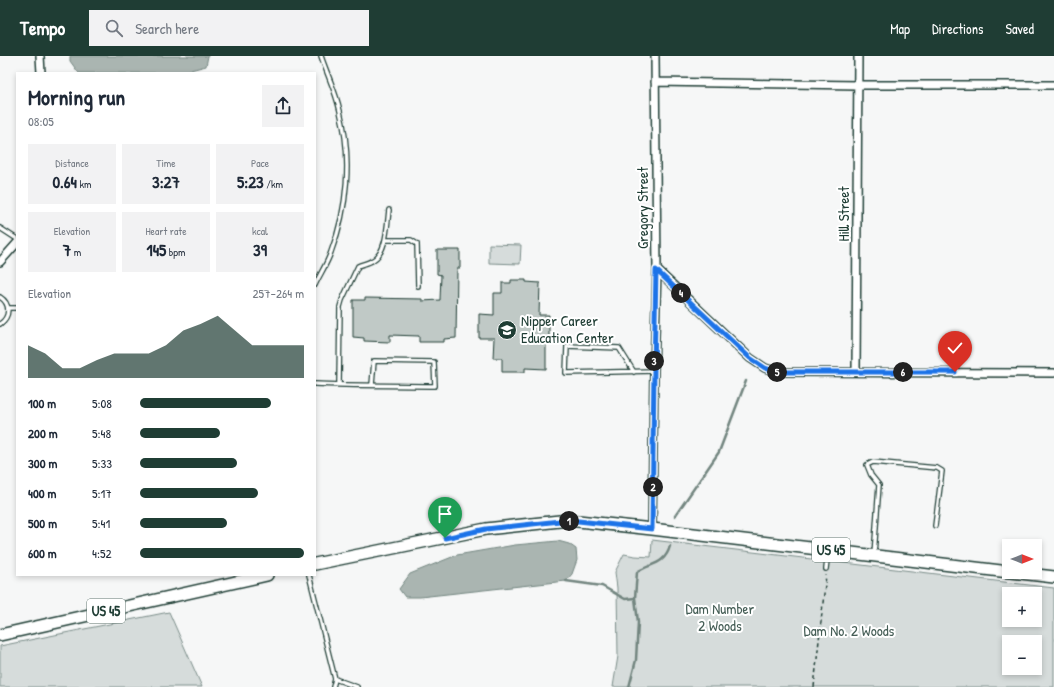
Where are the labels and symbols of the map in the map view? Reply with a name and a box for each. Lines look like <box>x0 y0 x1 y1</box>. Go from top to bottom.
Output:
street label: Gregory Street <box>632 166 653 249</box>
street label: Hill Street <box>833 186 854 242</box>
pin: 4 <box>671 283 691 303</box>
place label: Nipper Career Education Center <box>521 310 614 348</box>
school or university icon: Nipper Career Education Center <box>496 319 518 341</box>
pin <box>938 331 972 372</box>
pin: 3 <box>644 351 664 371</box>
pin: 5 <box>767 362 787 382</box>
pin: 6 <box>893 362 913 382</box>
pin: 2 <box>643 477 663 497</box>
pin <box>428 497 462 538</box>
pin: 1 <box>559 511 579 531</box>
road number: US 45 <box>812 538 850 562</box>
north arrow <box>1002 539 1042 579</box>
park label: Dam Number 2 Woods <box>686 598 755 636</box>
road number: US 45 <box>87 599 125 623</box>
park label: Dam No. 2 Woods <box>804 620 895 641</box>

